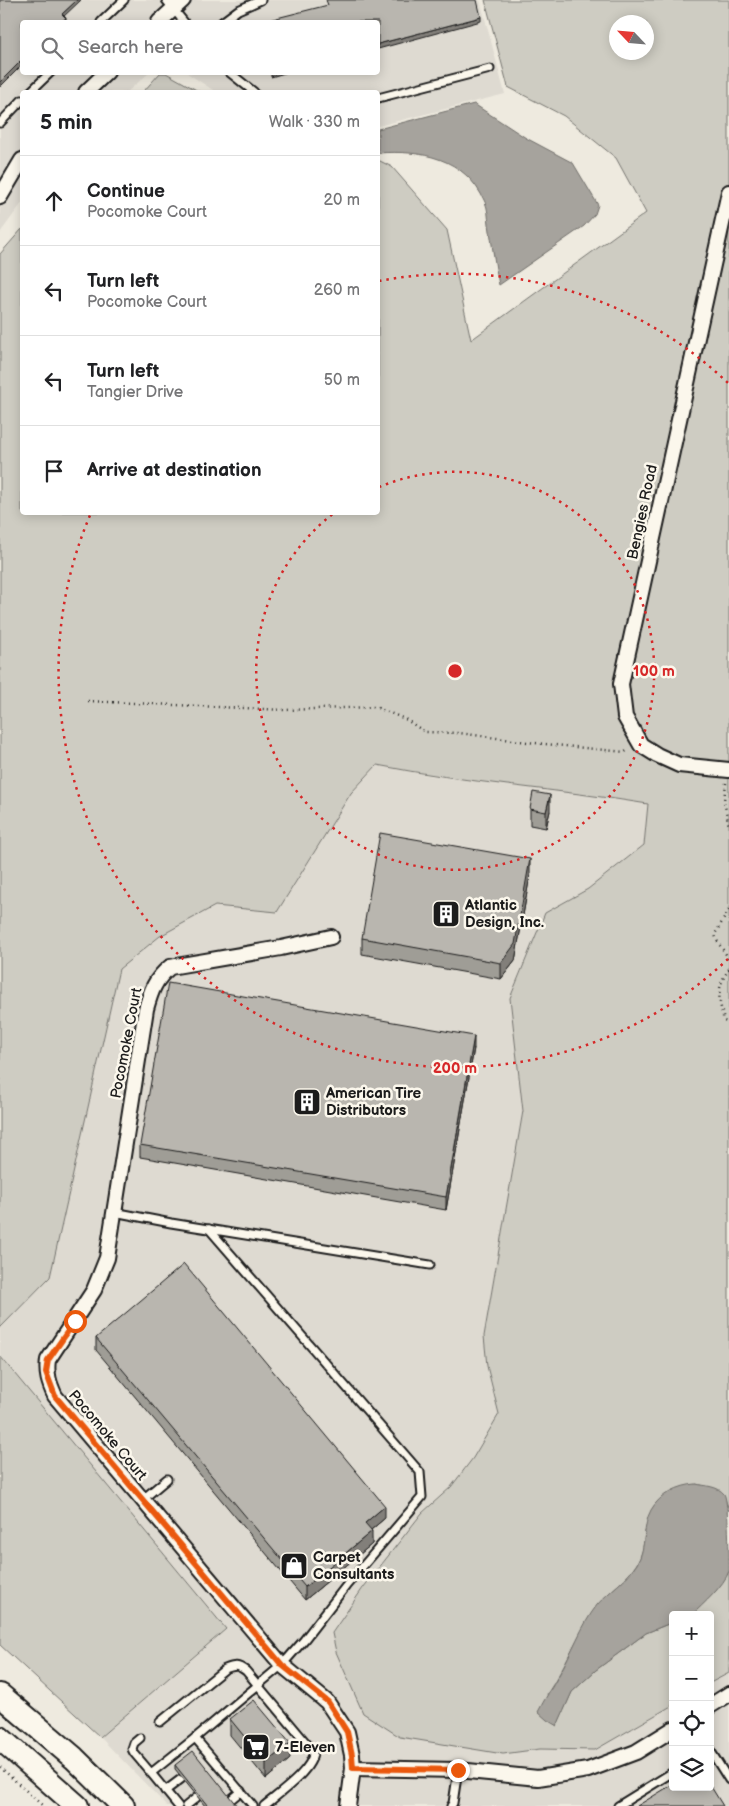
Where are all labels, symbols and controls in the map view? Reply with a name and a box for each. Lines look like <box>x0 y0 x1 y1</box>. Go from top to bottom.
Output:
north arrow <box>609 15 654 60</box>
search box <box>20 20 380 75</box>
icon: search <box>38 34 66 62</box>
text: Search here <box>78 36 183 59</box>
text: 5 min <box>40 110 93 135</box>
text: Walk · 330 m <box>269 113 360 132</box>
text: Continue <box>87 180 165 203</box>
icon: ahead <box>40 187 68 215</box>
text: 20 m <box>324 191 360 210</box>
text: Pocomoke Court <box>87 203 207 222</box>
text: Turn left <box>87 270 159 293</box>
icon: left <box>40 277 68 305</box>
text: 260 m <box>314 281 360 300</box>
text: Pocomoke Court <box>87 293 207 312</box>
text: Turn left <box>87 360 159 383</box>
icon: left <box>40 367 68 395</box>
text: 50 m <box>324 371 360 390</box>
text: Tangier Drive <box>87 383 183 402</box>
icon: arrive <box>40 457 68 485</box>
text: Arrive at destination <box>87 459 262 482</box>
street label: Bengies Road <box>623 463 662 561</box>
centre of rings <box>446 662 464 680</box>
text: 100 m <box>633 662 675 681</box>
place label: Atlantic Design, Inc. <box>464 896 544 932</box>
building icon: Atlantic Design, Inc. <box>431 899 461 929</box>
street label: Pocomoke Court <box>106 986 147 1100</box>
text: 200 m <box>433 1059 477 1078</box>
place label: American Tire Distributors <box>325 1084 422 1120</box>
building icon: American Tire Distributors <box>292 1087 322 1117</box>
route start <box>64 1310 87 1333</box>
street label: Pocomoke Court <box>64 1386 151 1485</box>
place label: Carpet Consultants <box>313 1548 394 1584</box>
shop icon: Carpet Consultants <box>279 1551 309 1581</box>
map controls <box>669 1611 714 1791</box>
button: + <box>669 1611 714 1656</box>
button: − <box>669 1656 714 1701</box>
button: locate <box>669 1701 714 1746</box>
supermarket icon: 7-Eleven <box>241 1732 271 1762</box>
place label: 7-Eleven <box>275 1738 335 1757</box>
button: layers <box>669 1746 714 1791</box>
route end <box>447 1759 470 1782</box>

